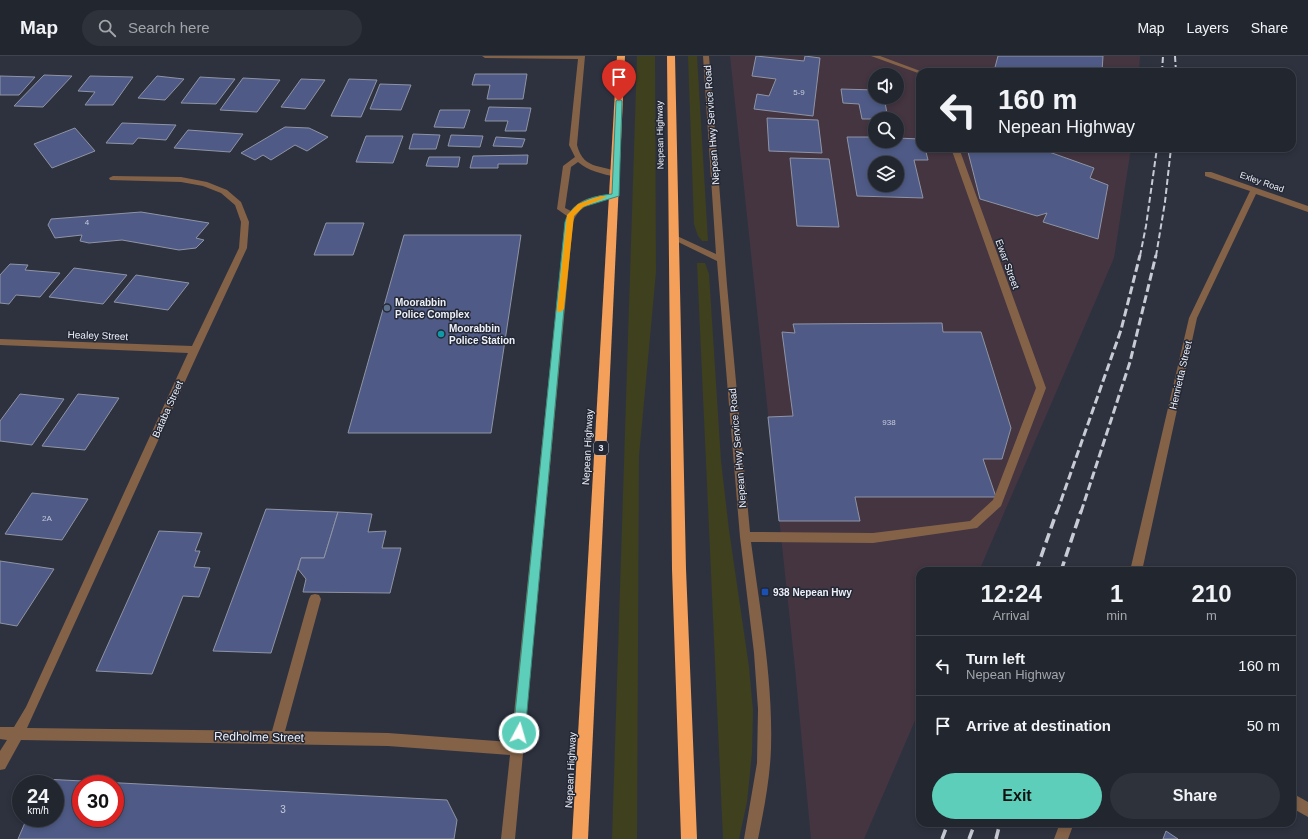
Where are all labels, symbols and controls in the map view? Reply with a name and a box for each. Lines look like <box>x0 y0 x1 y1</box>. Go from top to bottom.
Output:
search box <box>82 10 362 46</box>
text: Map <box>20 17 58 38</box>
icon: search <box>96 17 118 39</box>
text: Search here <box>128 19 210 36</box>
text: Map <box>1137 20 1165 36</box>
text: Layers <box>1187 20 1229 36</box>
text: Share <box>1251 20 1288 36</box>
pin <box>602 60 636 101</box>
street label: Nepean Hwy Service Road <box>702 65 721 185</box>
icon: arrive <box>608 66 630 88</box>
map controls <box>868 68 904 192</box>
button: sound <box>868 68 904 104</box>
icon: left <box>932 84 984 136</box>
text: 160 m <box>998 84 1077 115</box>
house number: 5-9 <box>793 88 805 97</box>
street label: Nepean Highway <box>654 100 666 169</box>
button: search <box>868 112 904 148</box>
text: Nepean Highway <box>998 117 1135 137</box>
button: layers <box>868 156 904 192</box>
street label: Exley Road <box>1239 170 1285 194</box>
house number: 4 <box>85 218 90 227</box>
street label: Ewar Street <box>993 238 1022 291</box>
place label: Moorabbin Police Complex <box>395 297 470 320</box>
marker: Moorabbin Police Complex <box>382 303 392 313</box>
place label: Moorabbin Police Station <box>449 323 515 346</box>
street label: Healey Street <box>68 329 129 342</box>
marker: Moorabbin Police Station <box>436 329 446 339</box>
street label: Henrietta Street <box>1167 340 1194 410</box>
street label: Bataba Street <box>150 379 185 439</box>
street label: Nepean Hwy Service Road <box>727 388 748 508</box>
street label: Nepean Highway <box>580 409 595 485</box>
house number: 938 <box>882 418 896 427</box>
road number: 3 <box>594 441 608 455</box>
house number: 2A <box>42 514 53 523</box>
text: 12:24 <box>980 580 1042 607</box>
text: 1 <box>1110 580 1123 607</box>
text: 210 <box>1192 580 1232 607</box>
marker: 938 Nepean Hwy <box>760 587 770 597</box>
place label: 938 Nepean Hwy <box>773 587 852 598</box>
text: Arrival <box>993 608 1030 623</box>
text: min <box>1106 608 1127 623</box>
text: m <box>1206 608 1217 623</box>
text: Turn left <box>966 650 1025 667</box>
icon: left <box>932 655 954 677</box>
text: 160 m <box>1238 657 1280 674</box>
text: Nepean Highway <box>966 667 1065 682</box>
position arrow <box>498 712 540 754</box>
icon: arrive <box>932 715 954 737</box>
text: Arrive at destination <box>966 717 1111 734</box>
text: 50 m <box>1247 717 1280 734</box>
street label: Redholme Street <box>214 729 305 745</box>
street label: Nepean Highway <box>563 732 578 808</box>
button: Exit <box>932 773 1102 819</box>
button: Share <box>1110 773 1280 819</box>
speed limit sign: 30 <box>72 775 124 827</box>
text: 24 <box>27 785 49 807</box>
house number: 3 <box>280 804 286 815</box>
text: km/h <box>27 805 49 816</box>

